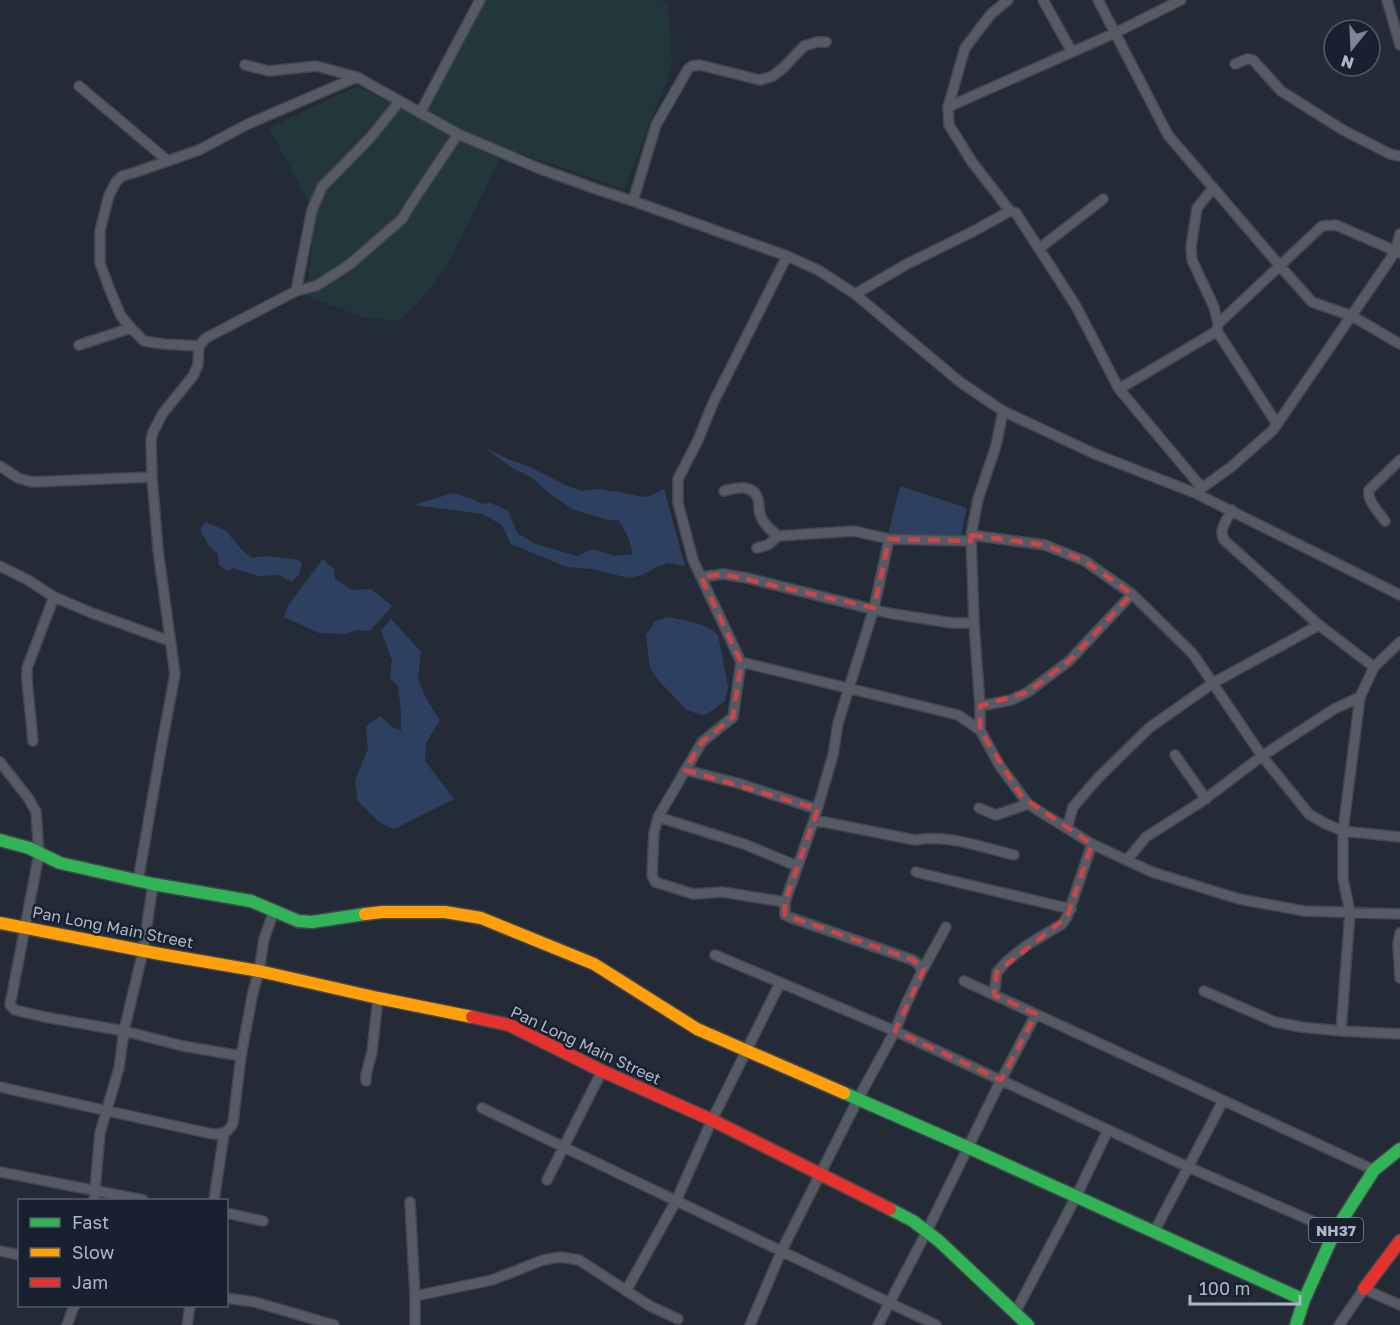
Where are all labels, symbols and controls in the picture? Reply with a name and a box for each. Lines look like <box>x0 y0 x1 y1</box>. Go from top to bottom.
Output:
north arrow <box>1322 18 1382 78</box>
text: N <box>1338 51 1356 74</box>
street label: Pan Long Main Street <box>31 902 195 952</box>
street label: Pan Long Main Street <box>508 1001 664 1089</box>
legend <box>18 1199 228 1307</box>
text: Fast <box>72 1211 109 1233</box>
road number: NH37 <box>1309 1218 1363 1242</box>
text: Slow <box>72 1241 115 1263</box>
scale bar <box>1190 1268 1300 1306</box>
text: Jam <box>72 1271 108 1293</box>
text: 100 m <box>1199 1277 1250 1299</box>

